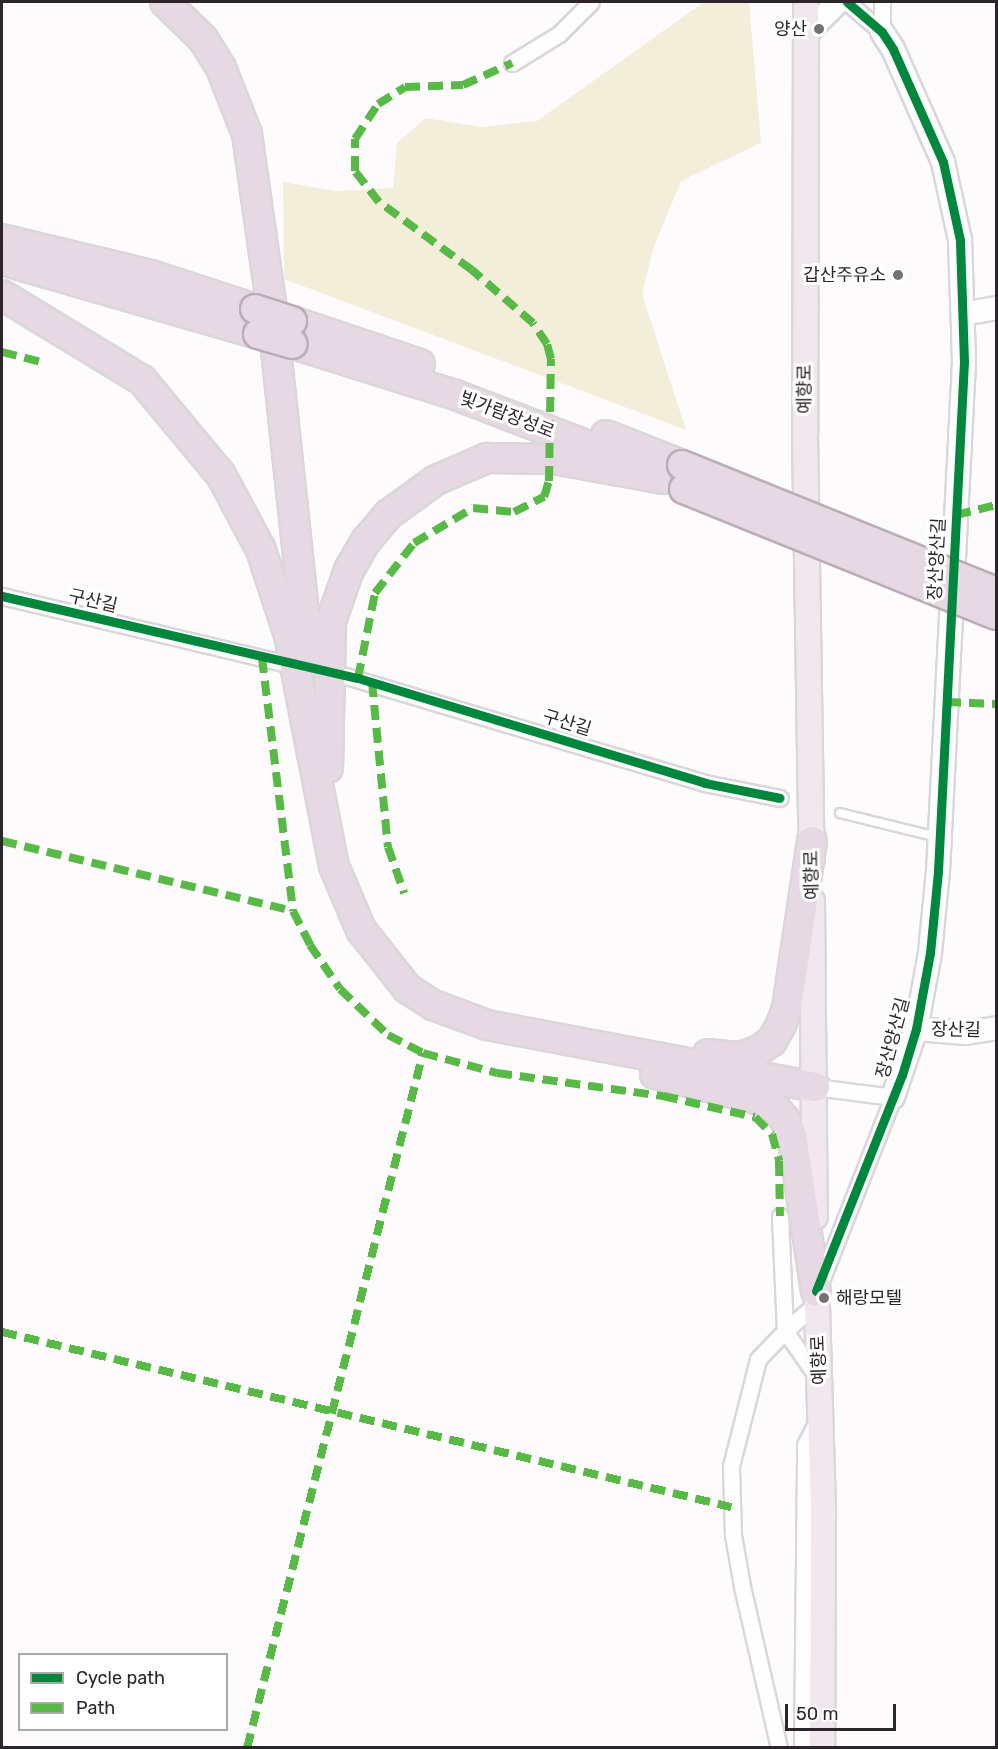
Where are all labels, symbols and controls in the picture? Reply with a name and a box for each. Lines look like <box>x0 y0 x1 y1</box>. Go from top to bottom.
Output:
place label: 양산 <box>774 18 807 40</box>
marker: 양산 <box>812 22 826 36</box>
place label: 갑산주유소 <box>803 264 886 286</box>
marker: 갑산주유소 <box>891 268 905 282</box>
street label: 예향로 <box>794 364 816 414</box>
street label: 빛가람장성로 <box>457 387 557 443</box>
street label: 장산양산길 <box>924 517 950 601</box>
street label: 구산길 <box>66 585 120 617</box>
street label: 구산길 <box>540 705 594 741</box>
street label: 예향로 <box>801 850 823 900</box>
street label: 장산양산길 <box>872 995 914 1081</box>
street label: 장산길 <box>931 1019 981 1041</box>
place label: 해랑모텔 <box>836 1287 902 1309</box>
marker: 해랑모텔 <box>817 1291 831 1305</box>
street label: 예향로 <box>807 1335 831 1385</box>
legend <box>18 1653 228 1731</box>
text: Cycle path <box>76 1667 165 1689</box>
scale bar <box>788 1692 899 1730</box>
text: Path <box>76 1697 115 1719</box>
text: 50 m <box>796 1703 839 1725</box>

